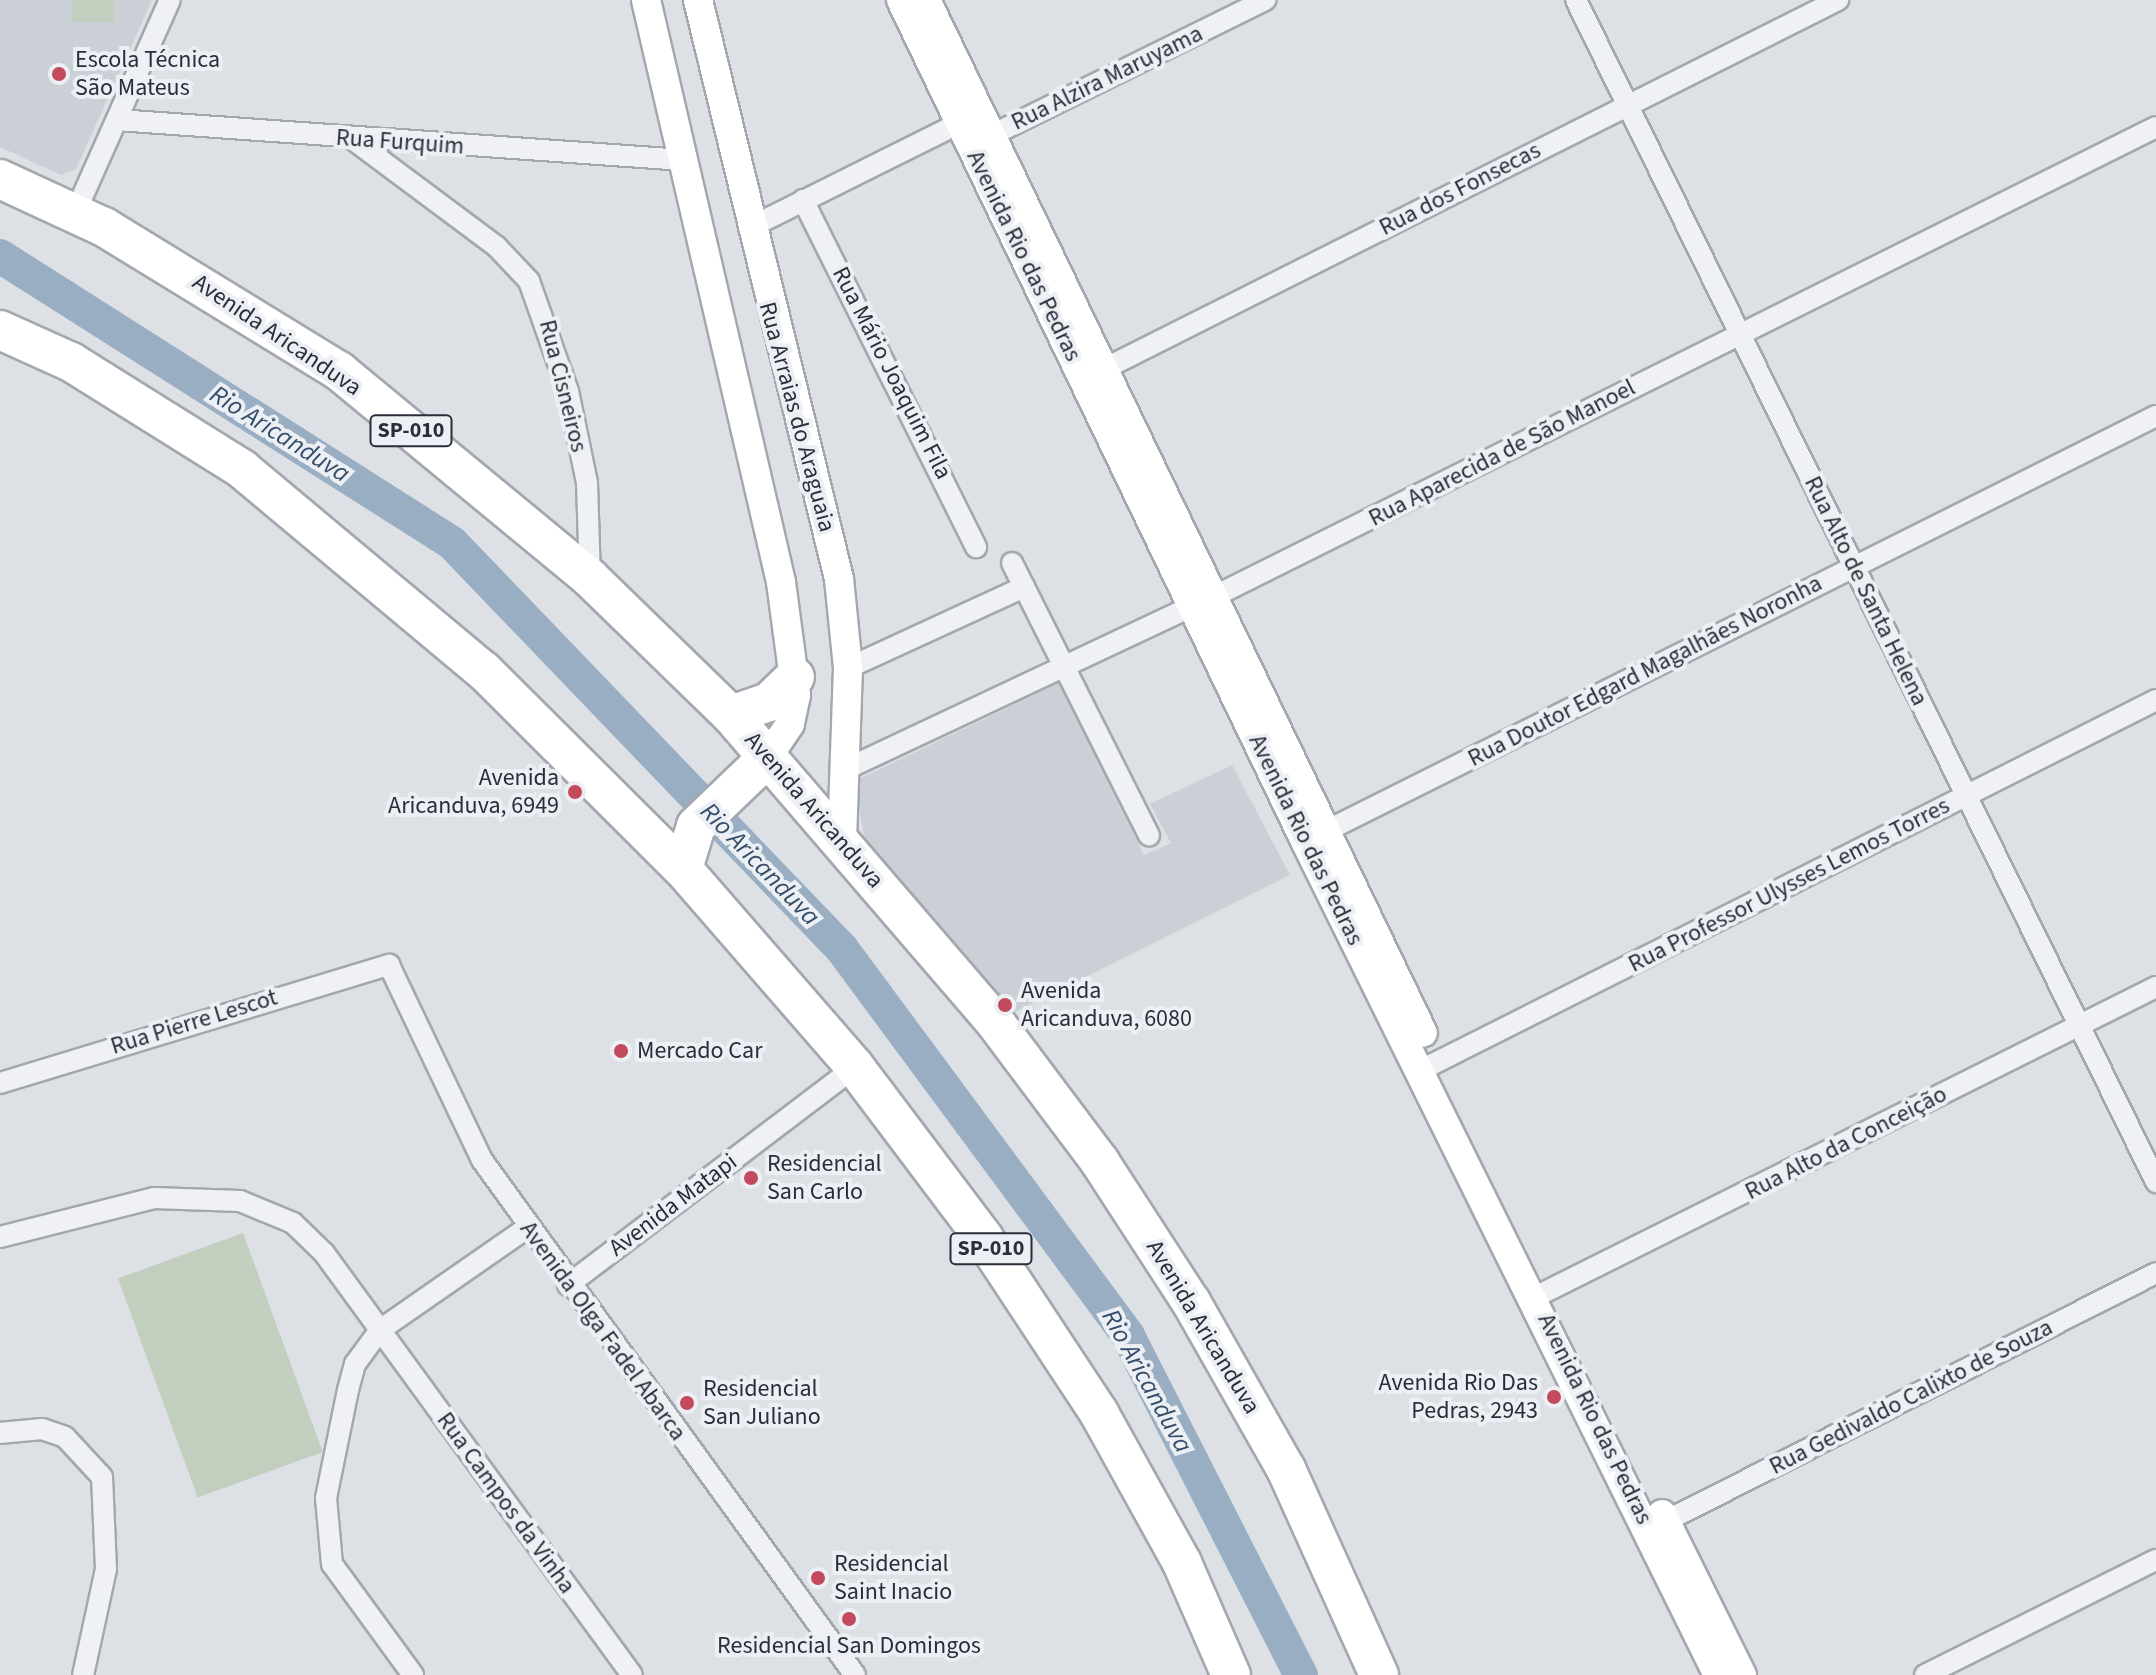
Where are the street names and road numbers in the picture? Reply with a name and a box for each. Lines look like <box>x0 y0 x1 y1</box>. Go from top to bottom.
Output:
street label: Rua Alzira Maruyama <box>1007 19 1207 137</box>
street label: Rua Furquim <box>335 123 465 161</box>
street label: Rua dos Fonsecas <box>1375 136 1545 242</box>
street label: Avenida Rio das Pedras <box>960 146 1088 366</box>
street label: Rua Mário Joaquim Fila <box>826 262 958 484</box>
street label: Avenida Aricanduva <box>187 268 367 402</box>
street label: Rua Arraias do Araguaia <box>752 299 842 535</box>
street label: Rua Cisneiros <box>533 317 593 455</box>
street label: Rua Aparecida de São Manoel <box>1364 373 1640 533</box>
road number: SP-010 <box>369 413 453 449</box>
street label: Rua Alto de Santa Helena <box>1798 472 1934 710</box>
street label: Rua Doutor Edgard Magalhães Noronha <box>1463 569 1827 773</box>
street label: Avenida Aricanduva <box>738 726 890 894</box>
street label: Avenida Rio das Pedras <box>1242 730 1370 950</box>
street label: Rua Professor Ulysses Lemos Torres <box>1624 791 1954 979</box>
street label: Rua Pierre Lescot <box>107 983 281 1061</box>
street label: Rua Alto da Conceição <box>1740 1080 1952 1206</box>
street label: Avenida Matapi <box>603 1147 743 1263</box>
street label: Avenida Olga Fadel Abarca <box>514 1216 692 1446</box>
road number: SP-010 <box>949 1231 1033 1267</box>
street label: Avenida Aricanduva <box>1140 1235 1266 1419</box>
street label: Avenida Rio das Pedras <box>1531 1309 1659 1529</box>
street label: Rua Gedivaldo Calixto de Souza <box>1765 1313 2057 1481</box>
street label: Rua Campos da Vinha <box>431 1407 581 1599</box>

